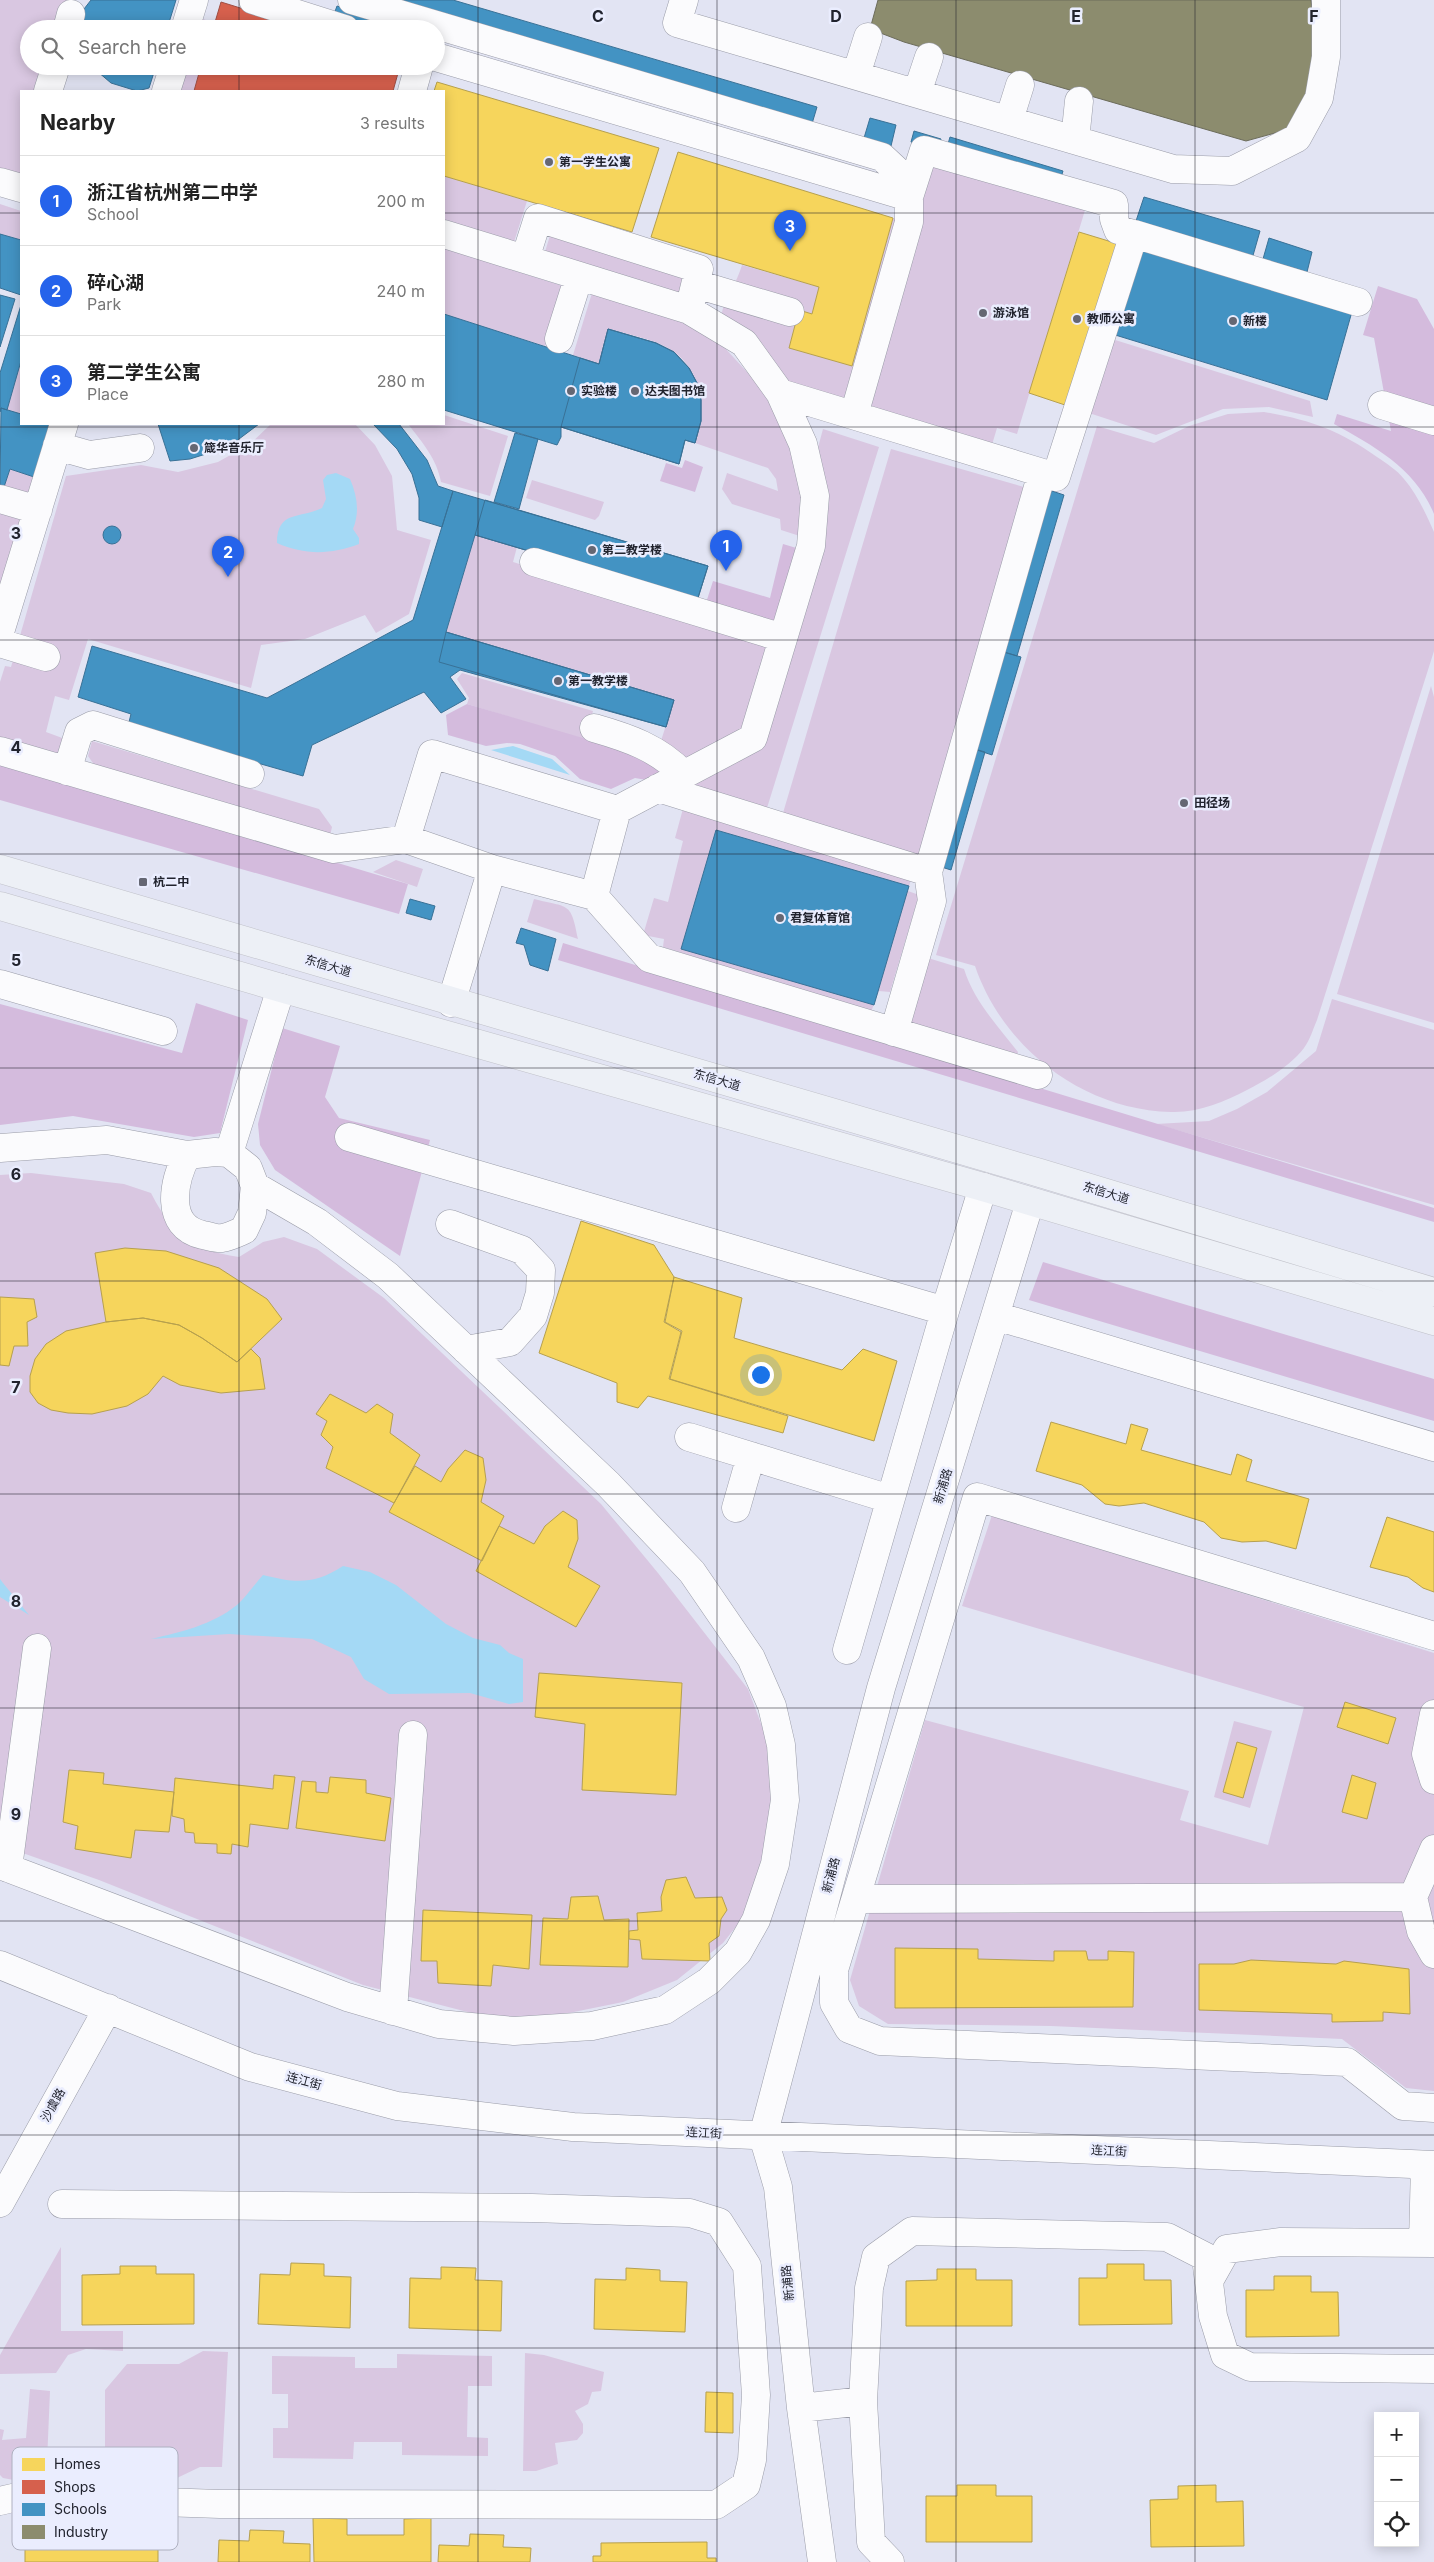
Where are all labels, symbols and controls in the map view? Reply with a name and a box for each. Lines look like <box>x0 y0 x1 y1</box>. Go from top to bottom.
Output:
text: C <box>592 6 604 26</box>
text: D <box>830 6 842 26</box>
text: E <box>1071 6 1081 26</box>
text: F <box>1309 6 1319 26</box>
search box <box>20 20 445 75</box>
icon: search <box>38 34 66 62</box>
text: Search here <box>78 36 187 59</box>
text: Nearby <box>40 110 115 135</box>
text: 3 results <box>360 113 425 133</box>
place label: 第一学生公寓 <box>559 154 631 169</box>
marker: 第一学生公寓 <box>543 156 555 168</box>
text: 浙江省杭州第二中学 <box>87 181 258 204</box>
text: 1 <box>53 191 59 211</box>
text: 200 m <box>377 191 425 211</box>
text: School <box>87 204 139 224</box>
pin: 3 <box>774 210 806 251</box>
text: 碎心湖 <box>87 271 144 294</box>
text: 2 <box>51 281 61 301</box>
text: 240 m <box>377 281 425 301</box>
text: Park <box>87 294 121 314</box>
place label: 游泳馆 <box>993 305 1029 320</box>
marker: 游泳馆 <box>977 307 989 319</box>
place label: 教师公寓 <box>1087 311 1135 326</box>
marker: 教师公寓 <box>1071 313 1083 325</box>
place label: 新楼 <box>1243 313 1267 328</box>
marker: 新楼 <box>1227 315 1239 327</box>
text: 第二学生公寓 <box>87 361 201 384</box>
text: 3 <box>51 371 61 391</box>
text: 280 m <box>377 371 425 391</box>
place label: 实验楼 <box>581 383 617 398</box>
place label: 达夫图书馆 <box>645 383 705 398</box>
text: Place <box>87 384 129 404</box>
marker: 实验楼 <box>565 385 577 397</box>
marker: 达夫图书馆 <box>629 385 641 397</box>
place label: 箴华音乐厅 <box>204 440 264 455</box>
marker: 箴华音乐厅 <box>188 442 200 454</box>
text: 3 <box>11 523 21 543</box>
pin: 1 <box>710 530 742 571</box>
pin: 2 <box>212 536 244 577</box>
place label: 第二教学楼 <box>602 542 662 557</box>
marker: 第二教学楼 <box>586 544 598 556</box>
place label: 第一教学楼 <box>568 673 628 688</box>
marker: 第一教学楼 <box>552 675 564 687</box>
text: 4 <box>11 737 22 757</box>
place label: 田径场 <box>1194 795 1230 810</box>
marker: 田径场 <box>1178 797 1190 809</box>
place label: 杭二中 <box>153 874 189 889</box>
marker: 杭二中 <box>137 876 149 888</box>
place label: 君复体育馆 <box>790 910 850 925</box>
marker: 君复体育馆 <box>774 912 786 924</box>
text: 5 <box>11 950 21 970</box>
street label: 东信大道 <box>303 951 353 980</box>
street label: 东信大道 <box>692 1066 742 1093</box>
text: 6 <box>11 1164 21 1184</box>
street label: 东信大道 <box>1081 1178 1131 1207</box>
your location <box>748 1362 774 1388</box>
text: 7 <box>11 1377 21 1397</box>
street label: 新浦路 <box>930 1466 955 1505</box>
text: 8 <box>11 1591 21 1611</box>
text: 9 <box>11 1804 21 1824</box>
street label: 新浦路 <box>819 1856 842 1894</box>
street label: 连江街 <box>285 2069 323 2092</box>
street label: 沙虞路 <box>37 2085 68 2124</box>
street label: 连江街 <box>686 2124 722 2141</box>
street label: 连江街 <box>1091 2142 1127 2159</box>
street label: 新浦路 <box>778 2264 797 2302</box>
map controls <box>1374 2412 1419 2547</box>
button: + <box>1374 2412 1419 2457</box>
legend <box>12 2447 178 2550</box>
text: Homes <box>54 2455 101 2472</box>
button: − <box>1374 2457 1419 2502</box>
text: Shops <box>54 2478 96 2495</box>
text: Schools <box>54 2500 107 2517</box>
button: locate <box>1374 2502 1419 2547</box>
text: Industry <box>54 2523 108 2540</box>

